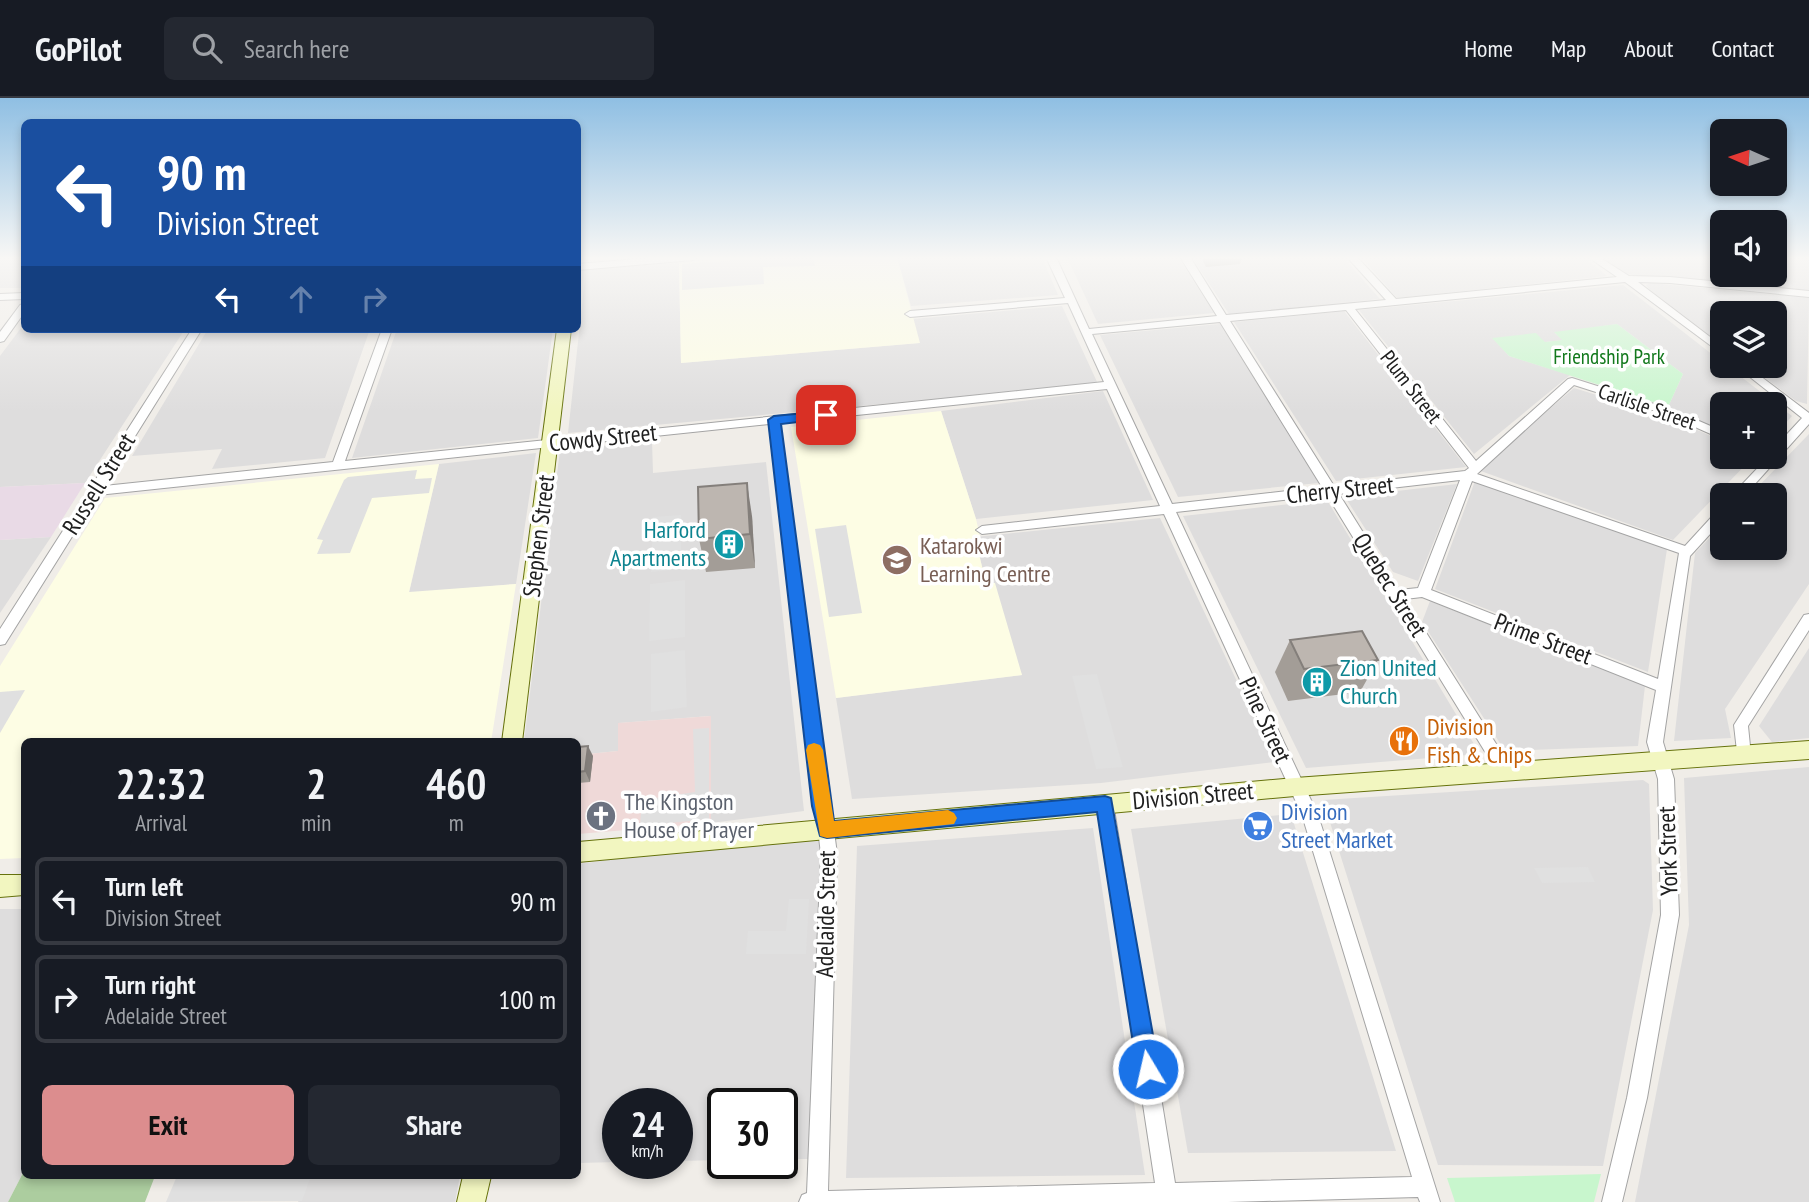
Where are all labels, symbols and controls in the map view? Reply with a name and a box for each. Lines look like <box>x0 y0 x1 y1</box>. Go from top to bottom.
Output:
search box <box>164 17 654 80</box>
text: GoPilot <box>35 27 122 70</box>
icon: search <box>188 29 226 67</box>
text: Search here <box>244 32 349 65</box>
text: Home <box>1464 33 1513 64</box>
text: Map <box>1551 33 1586 64</box>
text: About <box>1624 33 1673 64</box>
text: Contact <box>1711 33 1774 64</box>
north arrow <box>1710 119 1787 196</box>
map controls <box>1710 119 1787 560</box>
text: 90 m <box>157 140 246 204</box>
icon: left <box>42 147 133 238</box>
text: Division Street <box>157 202 319 244</box>
button: sound <box>1710 210 1787 287</box>
icon: left <box>209 280 247 318</box>
icon: ahead <box>282 280 320 318</box>
icon: right <box>355 280 393 318</box>
button: layers <box>1710 301 1787 378</box>
park label: Friendship Park <box>1553 343 1665 370</box>
street label: Plum Street <box>1375 345 1448 429</box>
street label: Carlisle Street <box>1595 377 1700 436</box>
pin <box>796 385 856 445</box>
button: + <box>1710 392 1787 469</box>
icon: arrive <box>807 396 845 434</box>
street label: Cowdy Street <box>548 416 659 459</box>
street label: Russell Street <box>55 427 142 540</box>
street label: Cherry Street <box>1285 468 1396 511</box>
street label: Stephen Street <box>516 473 561 599</box>
button: − <box>1710 483 1787 560</box>
place label: Harford Apartments <box>610 514 706 573</box>
building icon: Harford Apartments <box>712 527 746 561</box>
street label: Quebec Street <box>1346 527 1435 643</box>
place label: Katarokwi Learning Centre <box>920 530 1051 589</box>
school or university icon: Katarokwi Learning Centre <box>880 543 914 577</box>
street label: Prime Street <box>1490 606 1597 671</box>
place label: Zion United Church <box>1340 652 1437 711</box>
building icon: Zion United Church <box>1300 665 1334 699</box>
street label: Pine Street <box>1232 672 1299 768</box>
place label: Division Fish & Chips <box>1427 711 1532 770</box>
restaurant icon: Division Fish & Chips <box>1387 724 1421 758</box>
text: 22:32 <box>116 756 207 811</box>
text: 2 <box>306 756 326 811</box>
text: 460 <box>426 756 486 811</box>
street label: Division Street <box>1131 775 1255 816</box>
place label: The Kingston House of Prayer <box>624 786 754 845</box>
place label: Division Street Market <box>1281 796 1393 855</box>
church icon: The Kingston House of Prayer <box>584 799 618 833</box>
street label: York Street <box>1650 805 1685 896</box>
text: Arrival <box>135 808 187 837</box>
text: min <box>301 808 331 837</box>
text: m <box>449 808 464 837</box>
supermarket icon: Division Street Market <box>1241 809 1275 843</box>
street label: Adelaide Street <box>809 850 842 978</box>
text: Turn left <box>105 870 183 903</box>
icon: left <box>46 882 84 920</box>
text: 90 m <box>510 885 556 918</box>
text: Division Street <box>105 903 221 932</box>
text: Turn right <box>105 968 196 1001</box>
icon: right <box>46 980 84 1018</box>
text: 100 m <box>498 983 556 1016</box>
text: Adelaide Street <box>105 1001 227 1030</box>
position arrow <box>1111 1032 1185 1106</box>
button: Exit <box>42 1085 294 1165</box>
button: Share <box>308 1085 560 1165</box>
speed limit sign: 30 <box>707 1088 798 1179</box>
text: 24 <box>631 1101 664 1147</box>
text: km/h <box>632 1139 663 1162</box>

